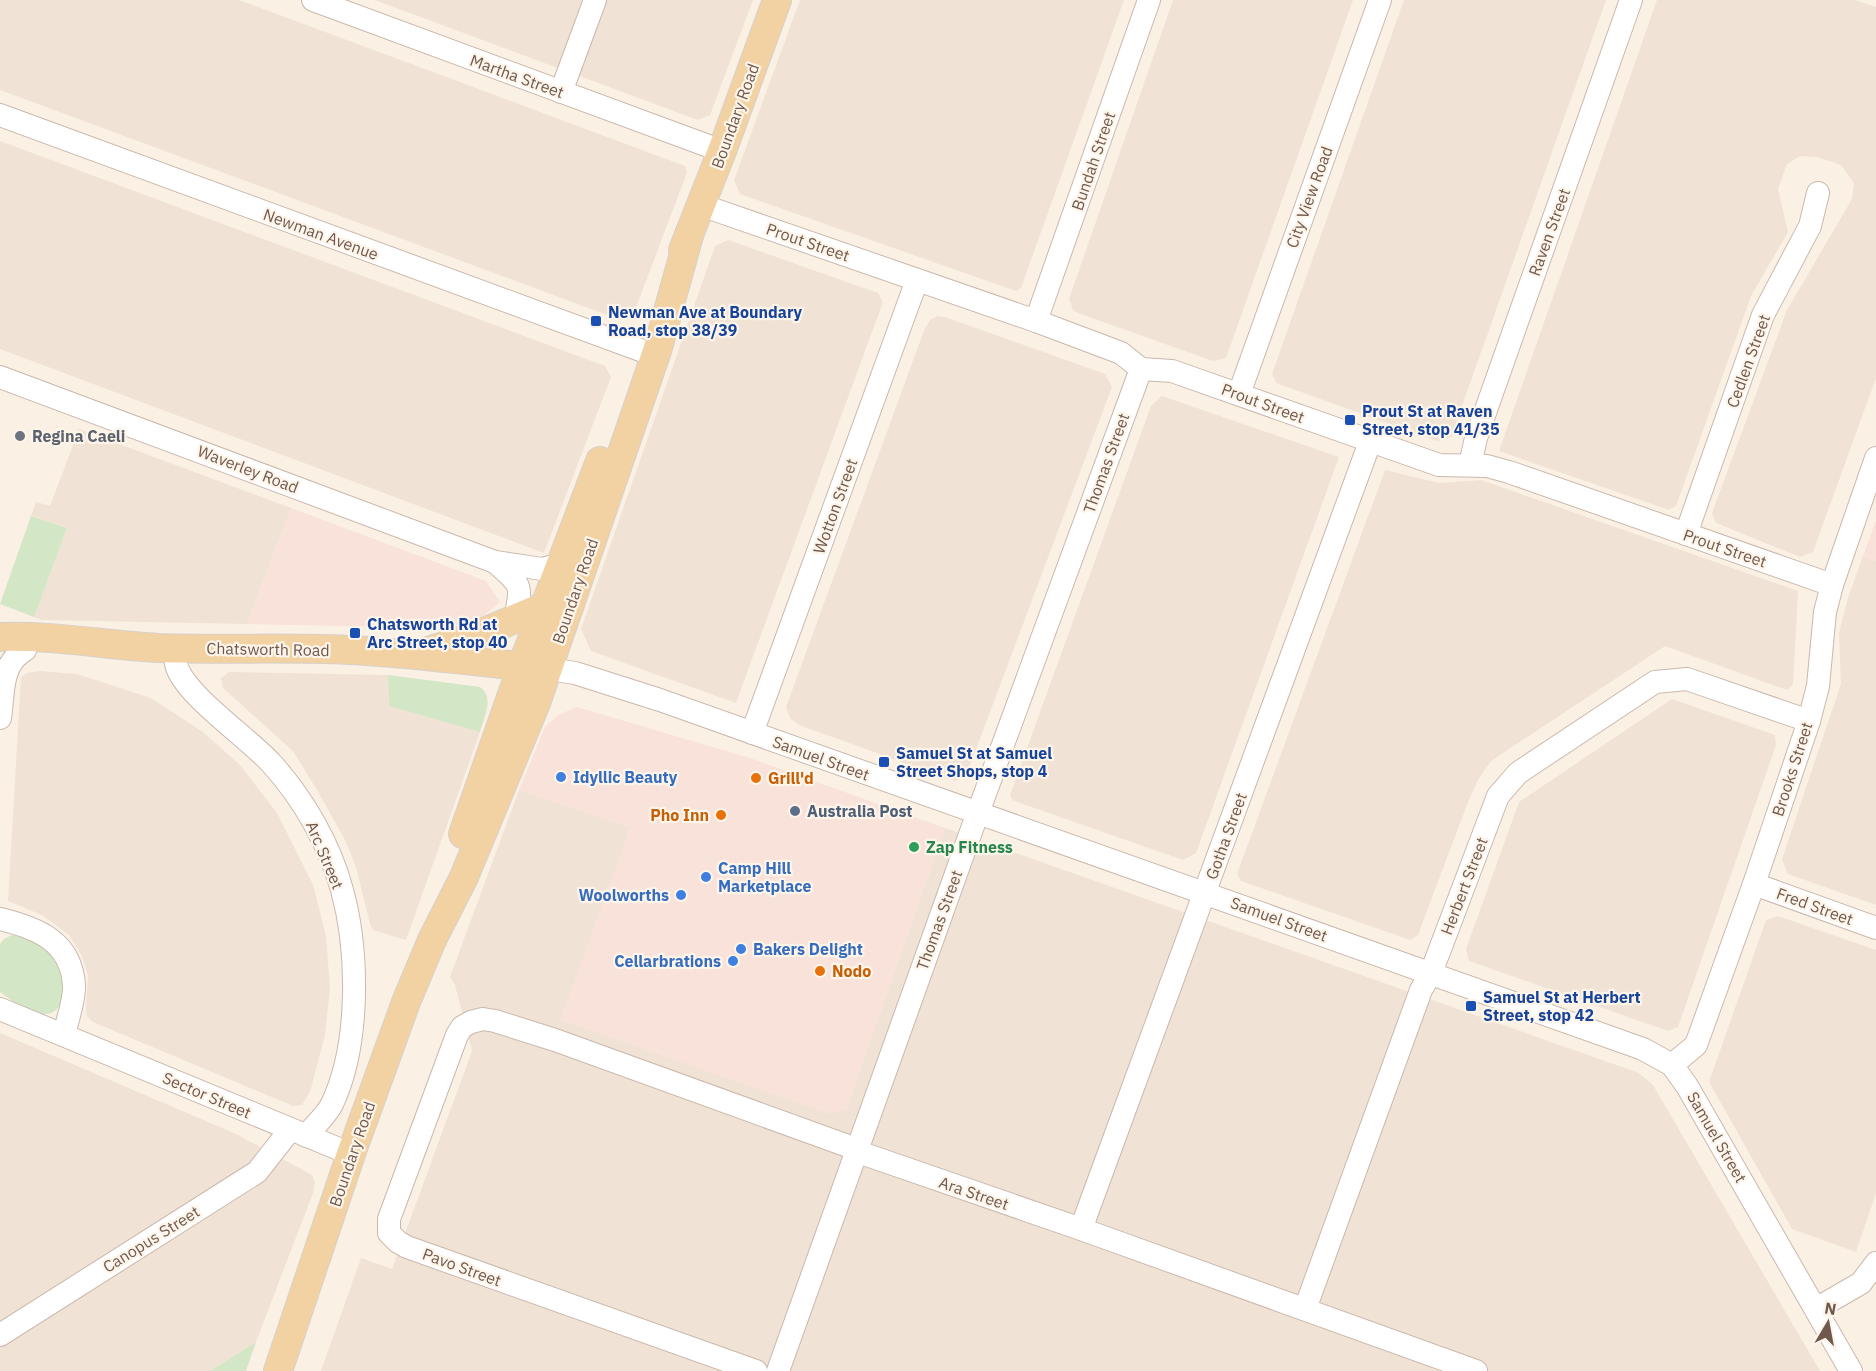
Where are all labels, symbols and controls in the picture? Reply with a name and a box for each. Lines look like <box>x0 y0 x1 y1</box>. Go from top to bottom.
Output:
street label: Martha Street <box>467 50 567 102</box>
street label: Boundary Road <box>707 61 763 171</box>
street label: Bundah Street <box>1067 109 1119 213</box>
street label: City View Road <box>1281 143 1337 251</box>
street label: Raven Street <box>1524 185 1574 279</box>
street label: Newman Avenue <box>261 204 382 264</box>
street label: Prout Street <box>764 218 852 266</box>
place label: Newman Ave at Boundary Road, stop 38/39 <box>608 302 802 340</box>
street label: Cedlen Street <box>1722 312 1774 410</box>
marker: Newman Ave at Boundary Road, stop 38/39 <box>589 314 603 328</box>
street label: Prout Street <box>1219 379 1307 427</box>
place label: Prout St at Raven Street, stop 41/35 <box>1362 401 1500 439</box>
street label: Thomas Street <box>1079 410 1133 516</box>
marker: Prout St at Raven Street, stop 41/35 <box>1343 413 1357 427</box>
place label: Regina Caeli <box>32 426 125 446</box>
marker: Regina Caeli <box>13 429 27 443</box>
street label: Waverley Road <box>195 441 301 497</box>
street label: Wotton Street <box>809 456 861 556</box>
street label: Prout Street <box>1681 524 1769 572</box>
street label: Boundary Road <box>548 536 602 646</box>
place label: Chatsworth Rd at Arc Street, stop 40 <box>367 614 508 652</box>
marker: Chatsworth Rd at Arc Street, stop 40 <box>348 626 362 640</box>
street label: Chatsworth Road <box>206 638 330 660</box>
street label: Brooks Street <box>1767 719 1817 819</box>
street label: Samuel Street <box>770 731 872 785</box>
place label: Samuel St at Samuel Street Shops, stop 4 <box>896 743 1052 781</box>
marker: Samuel St at Samuel Street Shops, stop 4 <box>877 755 891 769</box>
place label: Idyllic Beauty <box>573 767 678 787</box>
place label: Grill'd <box>768 768 814 788</box>
marker: Idyllic Beauty <box>554 770 568 784</box>
marker: Grill'd <box>749 771 763 785</box>
street label: Gotha Street <box>1201 790 1251 882</box>
place label: Australia Post <box>807 801 912 821</box>
marker: Australia Post <box>788 804 802 818</box>
place label: Pho Inn <box>650 805 709 825</box>
marker: Pho Inn <box>714 808 728 822</box>
street label: Arc Street <box>302 818 348 892</box>
street label: Herbert Street <box>1436 834 1492 938</box>
place label: Zap Fitness <box>926 837 1013 857</box>
marker: Zap Fitness <box>907 840 921 854</box>
place label: Camp Hill Marketplace <box>718 858 811 896</box>
street label: Thomas Street <box>912 867 966 973</box>
marker: Camp Hill Marketplace <box>699 870 713 884</box>
street label: Fred Street <box>1774 883 1856 929</box>
place label: Woolworths <box>578 885 669 905</box>
marker: Woolworths <box>674 888 688 902</box>
street label: Samuel Street <box>1228 892 1330 946</box>
place label: Bakers Delight <box>753 939 863 959</box>
marker: Bakers Delight <box>734 942 748 956</box>
place label: Cellarbrations <box>614 951 721 971</box>
marker: Cellarbrations <box>726 954 740 968</box>
place label: Nodo <box>832 961 871 981</box>
marker: Nodo <box>813 964 827 978</box>
place label: Samuel St at Herbert Street, stop 42 <box>1483 987 1641 1025</box>
marker: Samuel St at Herbert Street, stop 42 <box>1464 999 1478 1013</box>
street label: Sector Street <box>160 1067 254 1123</box>
street label: Samuel Street <box>1683 1088 1751 1186</box>
street label: Boundary Road <box>325 1099 379 1209</box>
street label: Ara Street <box>937 1172 1011 1214</box>
street label: Canopus Street <box>99 1201 203 1277</box>
street label: Pavo Street <box>420 1244 504 1290</box>
north arrow <box>1798 1293 1858 1353</box>
text: N <box>1823 1297 1838 1319</box>

